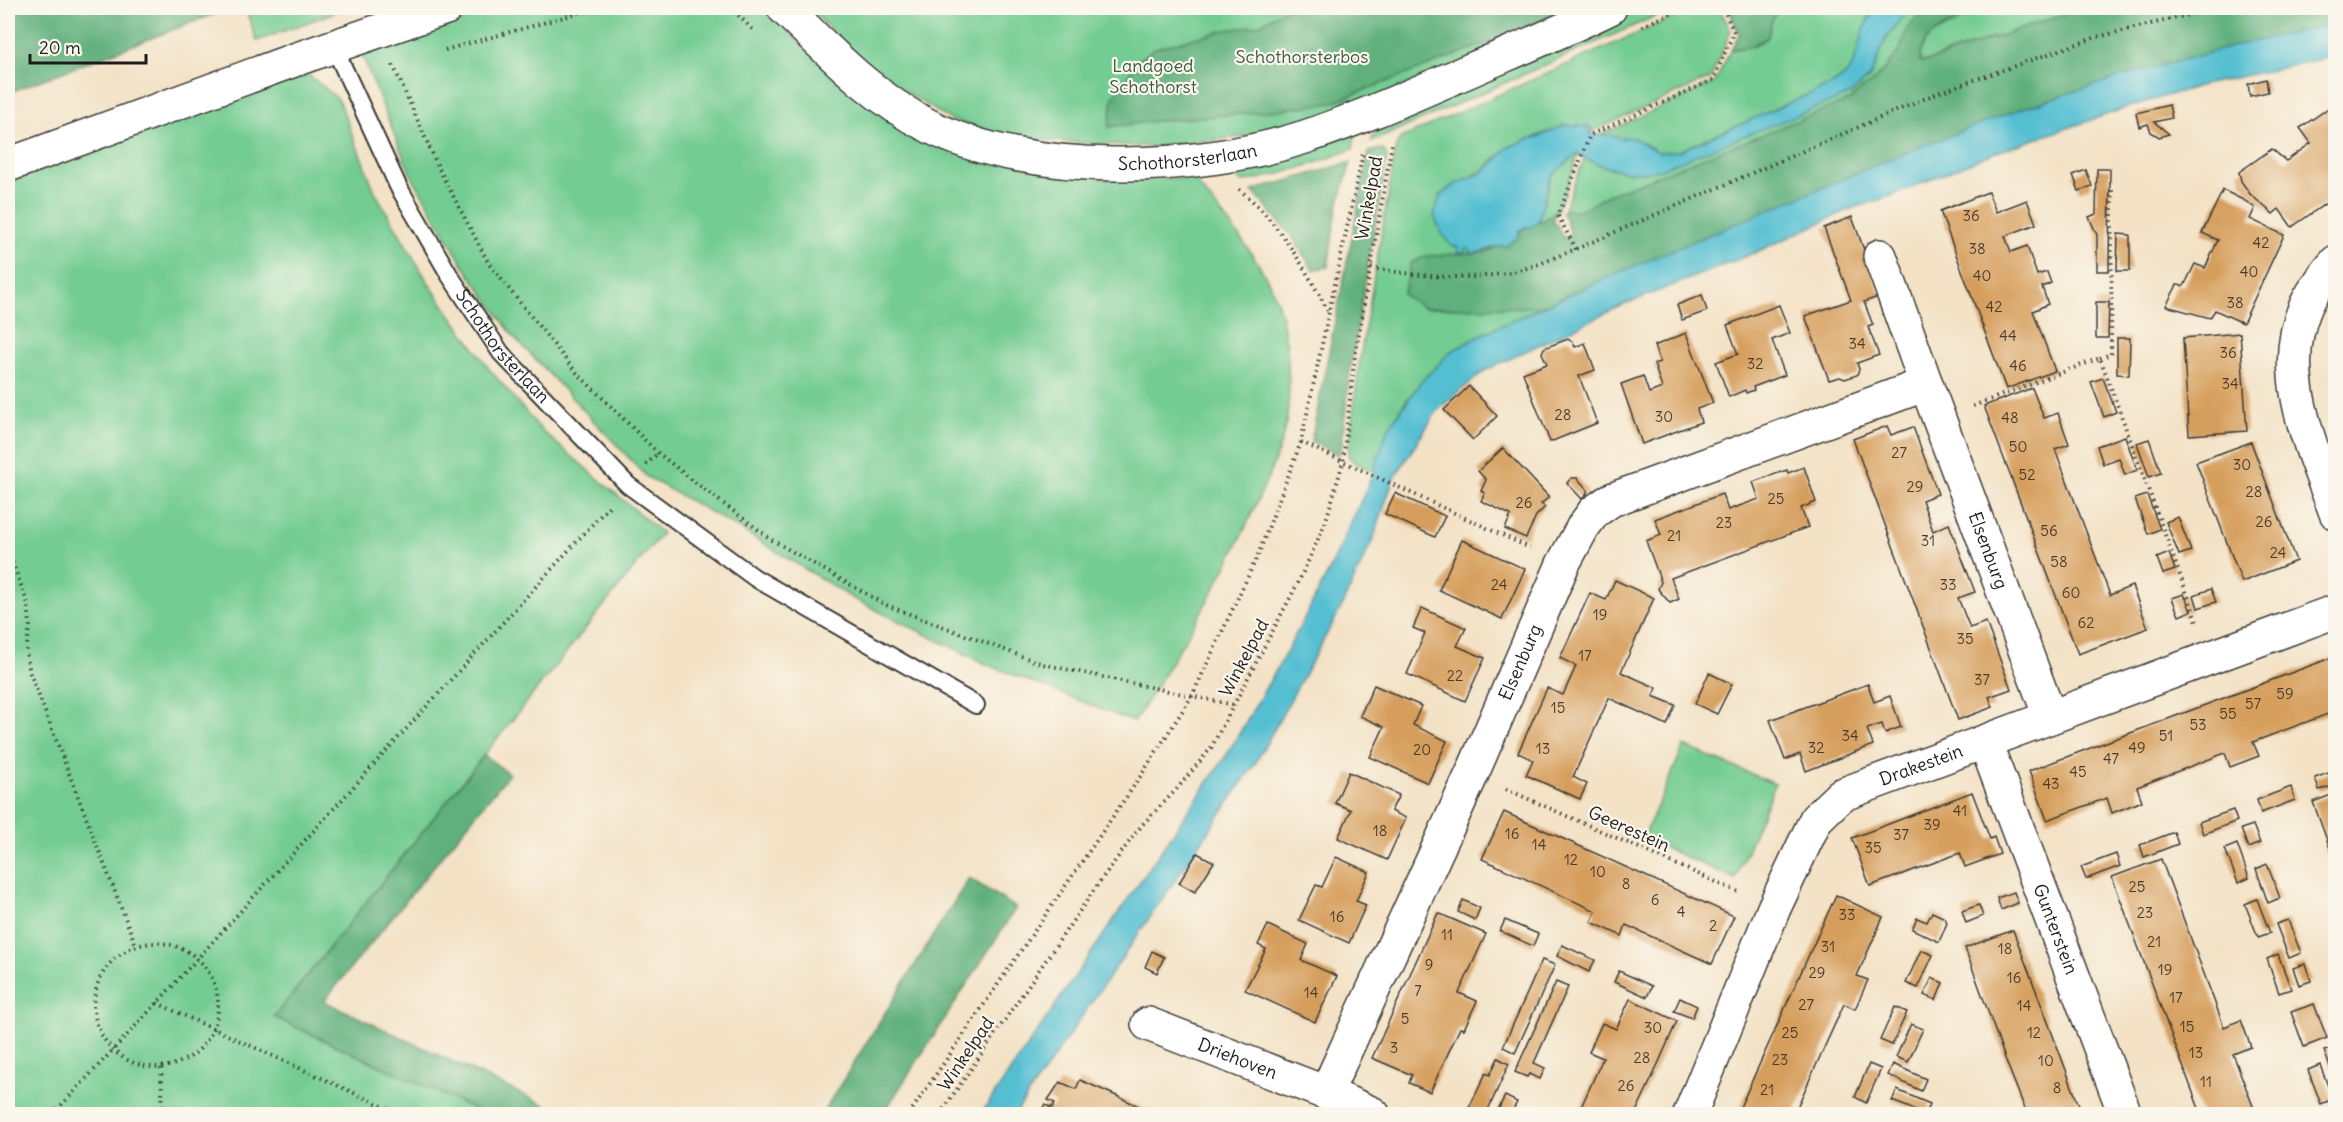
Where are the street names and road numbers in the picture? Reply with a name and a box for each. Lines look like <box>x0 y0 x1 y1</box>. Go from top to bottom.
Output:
street label: Schothorsterlaan <box>1118 138 1259 175</box>
street label: Winkelpad <box>1350 154 1387 242</box>
street label: Schothorsterlaan <box>451 285 555 408</box>
street label: Elsenburg <box>1964 509 2013 592</box>
street label: Winkelpad <box>1214 615 1274 701</box>
street label: Elsenburg <box>1493 621 1547 704</box>
street label: Drakestein <box>1876 739 1966 791</box>
street label: Geerestein <box>1585 800 1674 857</box>
street label: Gunterstein <box>2028 881 2083 978</box>
street label: Winkelpad <box>932 1012 999 1095</box>
street label: Driehoven <box>1195 1032 1281 1084</box>

